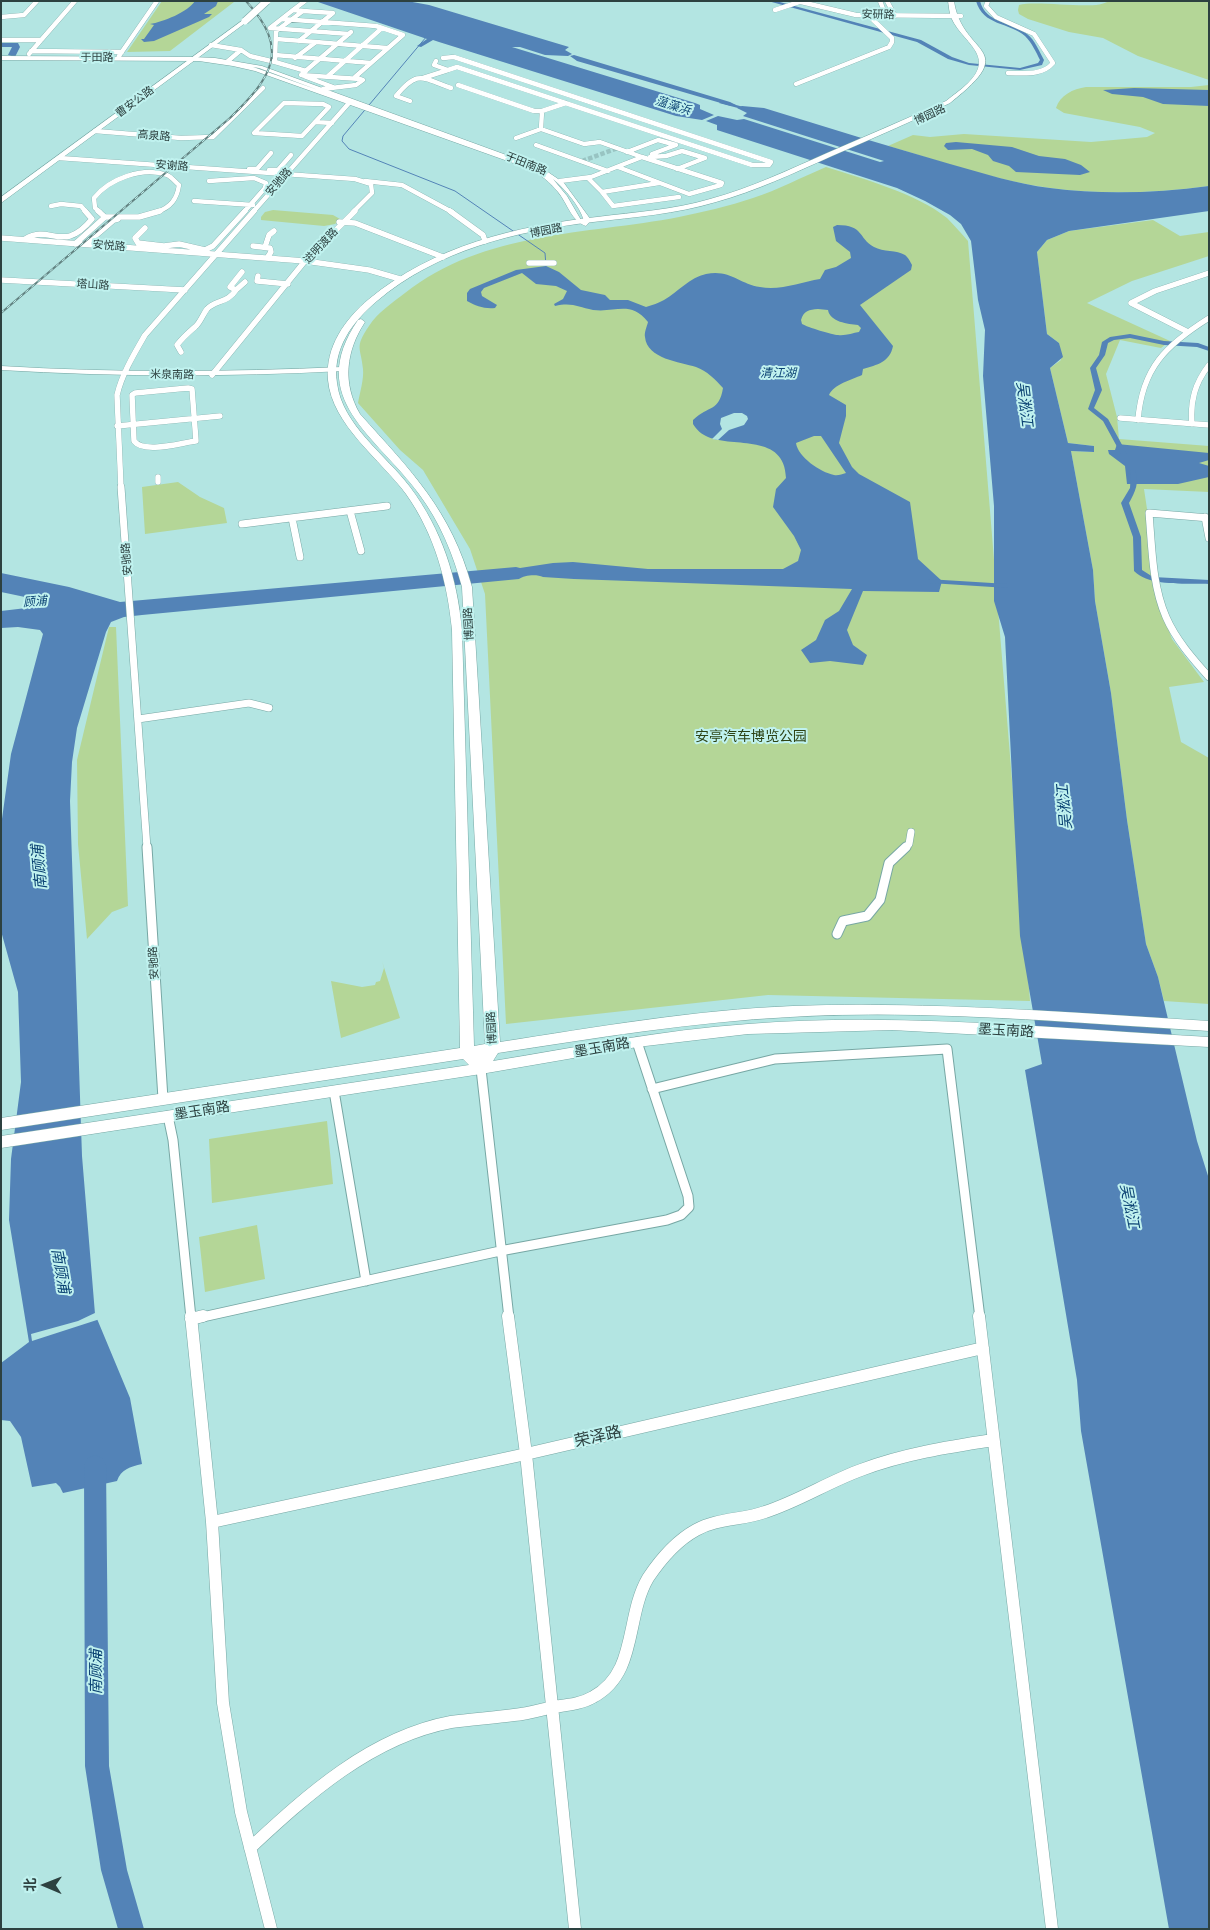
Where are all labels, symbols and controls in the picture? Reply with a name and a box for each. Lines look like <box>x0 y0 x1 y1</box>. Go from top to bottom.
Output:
street label: 安研路 <box>861 8 895 22</box>
street label: 于田路 <box>81 51 113 65</box>
street label: 曹安公路 <box>113 84 157 120</box>
water label: 蕰藻浜 <box>654 94 692 118</box>
street label: 博园路 <box>912 102 948 128</box>
street label: 高泉路 <box>137 128 171 144</box>
street label: 于田南路 <box>503 150 549 178</box>
street label: 安谢路 <box>155 158 189 174</box>
street label: 安驰路 <box>263 165 295 199</box>
street label: 博园路 <box>529 221 563 241</box>
street label: 进明渡路 <box>301 225 341 267</box>
street label: 安悦路 <box>92 238 126 254</box>
street label: 塔山路 <box>76 278 110 292</box>
water label: 清江湖 <box>760 367 796 381</box>
street label: 米泉南路 <box>150 368 194 382</box>
water label: 吴淞江 <box>1012 381 1036 427</box>
street label: 安驰路 <box>119 542 135 576</box>
water label: 顾浦 <box>22 594 48 610</box>
street label: 博园路 <box>462 607 476 641</box>
park label: 安亭汽车博览公园 <box>695 729 807 745</box>
water label: 吴淞江 <box>1054 784 1076 830</box>
water label: 南顾浦 <box>29 844 51 890</box>
street label: 安驰路 <box>147 946 161 980</box>
street label: 博园路 <box>485 1011 499 1045</box>
street label: 墨玉南路 <box>978 1021 1034 1041</box>
street label: 墨玉南路 <box>573 1035 631 1061</box>
street label: 墨玉南路 <box>173 1098 231 1124</box>
water label: 吴淞江 <box>1116 1182 1142 1230</box>
water label: 南顾浦 <box>47 1247 73 1295</box>
street label: 荣泽路 <box>572 1422 624 1452</box>
water label: 南顾浦 <box>88 1650 106 1694</box>
north arrow <box>20 1860 70 1910</box>
text: 北 <box>20 1878 39 1892</box>

